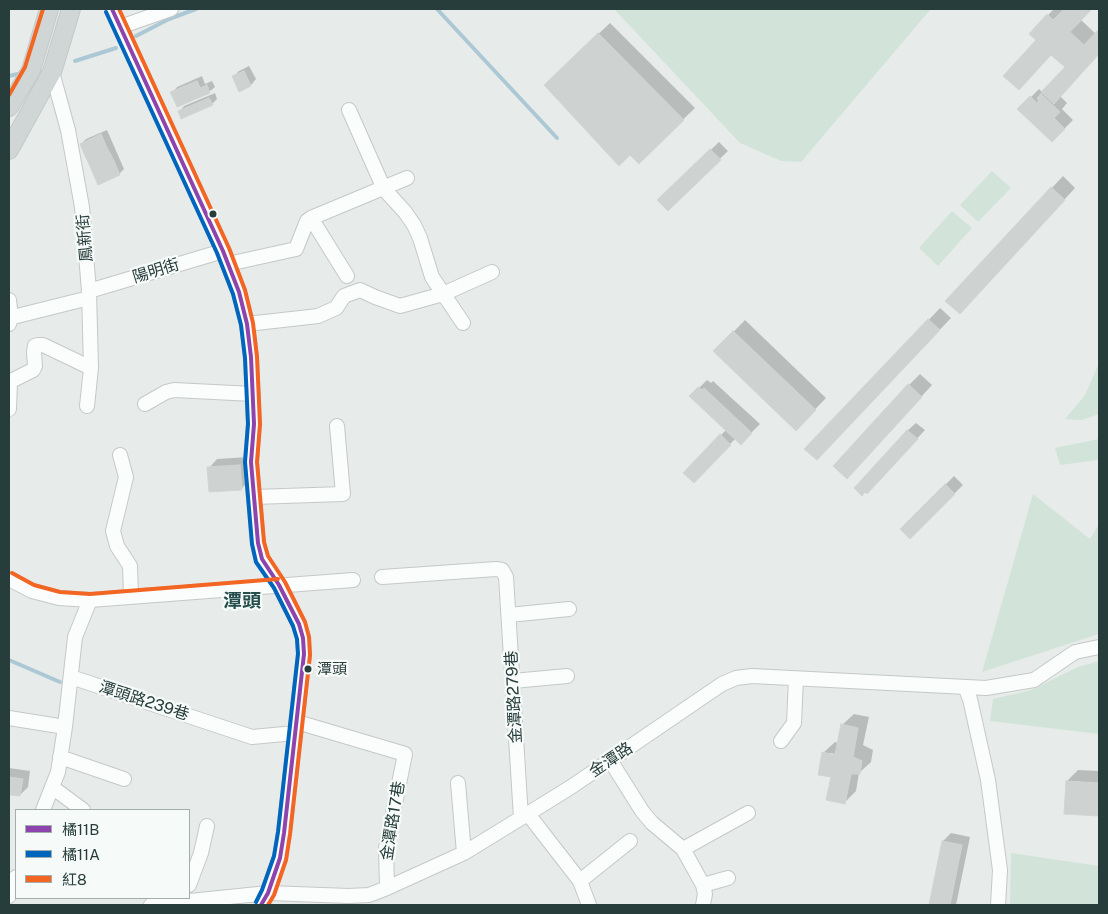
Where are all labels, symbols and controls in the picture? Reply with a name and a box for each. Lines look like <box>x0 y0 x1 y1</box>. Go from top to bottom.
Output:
unlabelled marker <box>208 209 218 219</box>
street label: 鳳新街 <box>73 213 97 263</box>
street label: 陽明街 <box>130 255 182 287</box>
district label: 潭頭 <box>223 590 261 612</box>
street label: 金潭路279巷 <box>502 650 526 744</box>
place label: 潭頭 <box>317 660 347 678</box>
marker: 潭頭 <box>303 664 313 674</box>
street label: 潭頭路239巷 <box>97 677 191 725</box>
street label: 金潭路 <box>586 739 636 781</box>
street label: 金潭路17巷 <box>377 780 409 862</box>
legend <box>15 809 190 899</box>
text: 橘11B <box>62 821 99 838</box>
text: 橘11A <box>62 846 100 863</box>
text: 紅8 <box>62 871 87 888</box>

